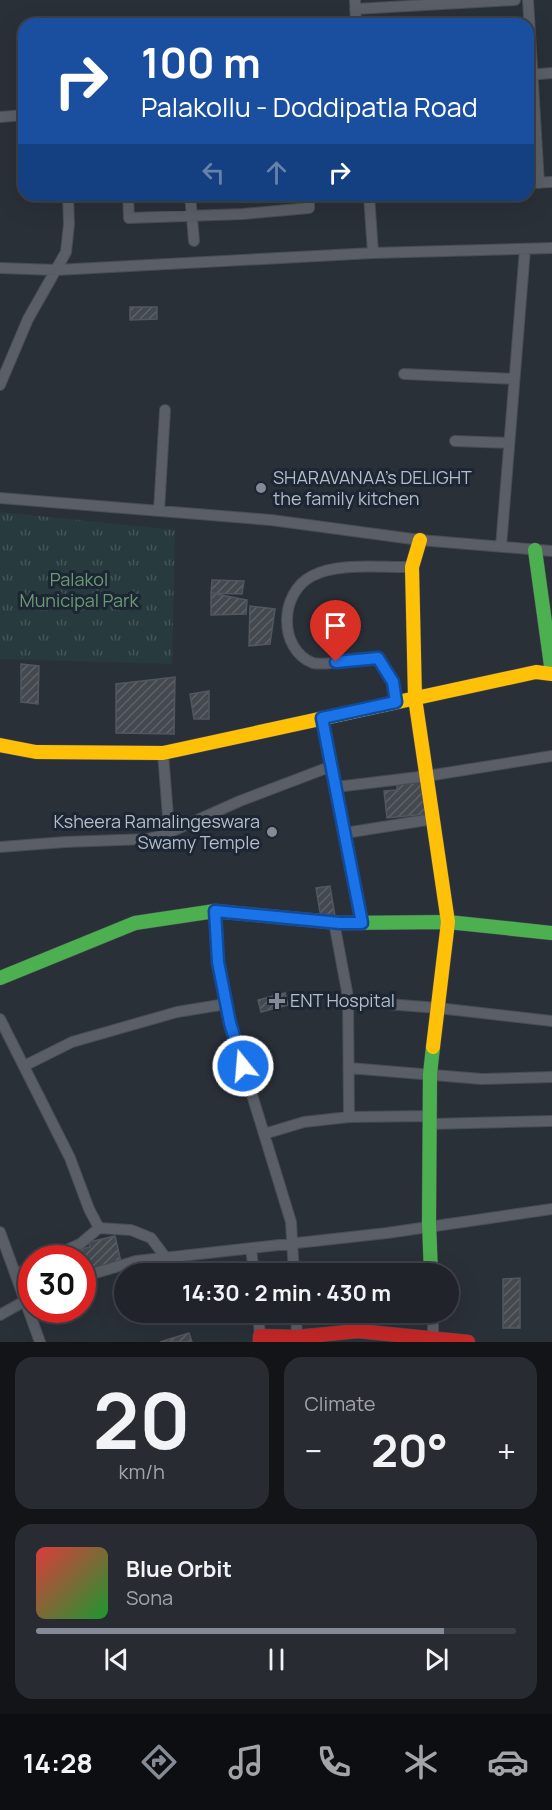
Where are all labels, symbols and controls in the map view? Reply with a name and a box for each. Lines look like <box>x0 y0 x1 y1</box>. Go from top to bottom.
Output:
text: 100 m <box>141 33 261 91</box>
icon: right <box>42 42 120 120</box>
text: Palakollu - Doddipatla Road <box>141 88 478 125</box>
icon: left <box>197 156 230 189</box>
icon: ahead <box>260 156 293 189</box>
icon: right <box>323 156 356 189</box>
place label: SHARAVANAA's DELIGHT the family kitchen <box>273 465 472 510</box>
marker: SHARAVANAA's DELIGHT the family kitchen <box>254 481 268 495</box>
park label: Palakol Municipal Park <box>20 567 140 612</box>
pin <box>310 600 361 662</box>
icon: arrive <box>319 609 352 642</box>
place label: Ksheera Ramalingeswara Swamy Temple <box>53 809 260 854</box>
marker: Ksheera Ramalingeswara Swamy Temple <box>265 825 279 839</box>
place label: ENT Hospital <box>290 988 395 1012</box>
marker: ENT Hospital <box>268 992 286 1010</box>
position arrow <box>211 1034 275 1098</box>
speed limit sign: 30 <box>18 1245 96 1323</box>
text: 14:30 · 2 min · 430 m <box>182 1278 391 1308</box>
text: 20 <box>93 1366 191 1472</box>
text: Climate <box>305 1390 376 1417</box>
text: 20° <box>371 1419 448 1481</box>
text: − <box>305 1428 322 1473</box>
text: + <box>497 1428 516 1473</box>
text: km/h <box>118 1458 165 1485</box>
text: Blue Orbit <box>126 1554 232 1584</box>
text: Sona <box>126 1584 173 1611</box>
icon: previous <box>100 1643 133 1676</box>
icon: pause <box>260 1643 293 1676</box>
icon: next <box>420 1643 453 1676</box>
icon: directions <box>138 1741 180 1783</box>
icon: music <box>225 1741 267 1783</box>
icon: phone <box>313 1741 355 1783</box>
icon: climate <box>400 1741 442 1783</box>
icon: car <box>487 1741 529 1783</box>
text: 14:28 <box>23 1744 93 1781</box>

